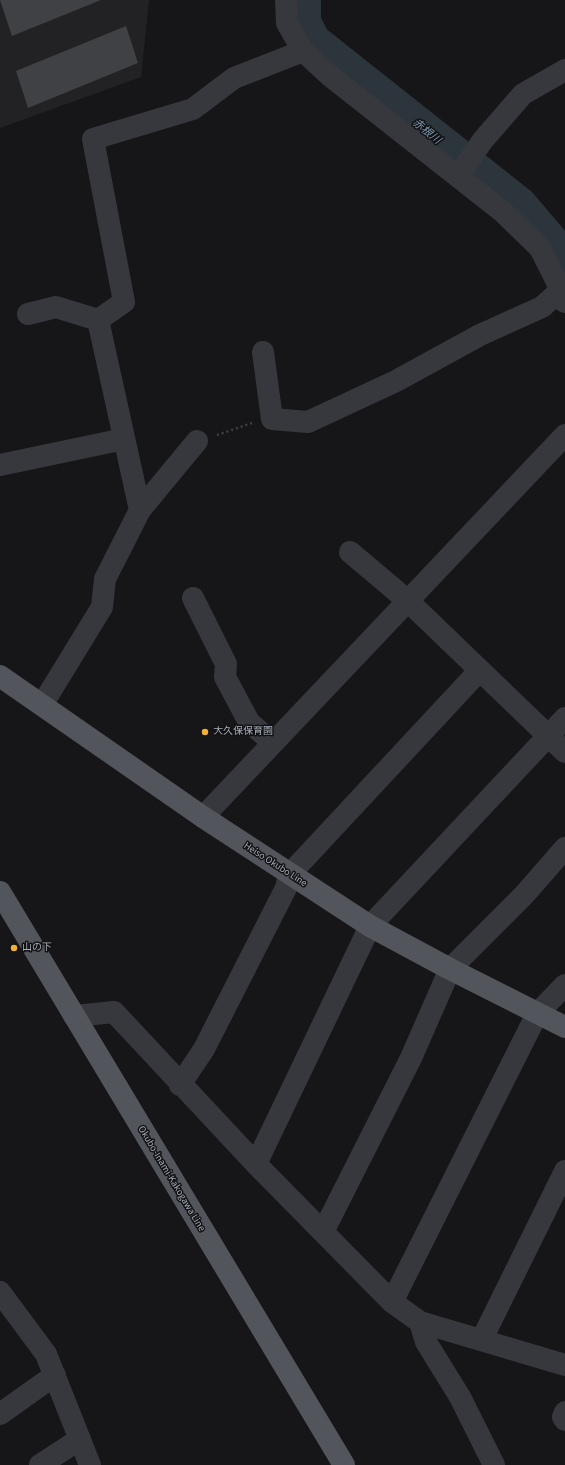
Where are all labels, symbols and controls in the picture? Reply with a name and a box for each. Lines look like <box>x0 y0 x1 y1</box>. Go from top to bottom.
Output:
water label: 赤根川 <box>409 116 443 148</box>
place label: 大久保保育園 <box>213 726 273 738</box>
marker: 大久保保育園 <box>200 727 210 737</box>
street label: Heiso Okubo Line <box>241 840 309 890</box>
place label: 山の下 <box>22 942 52 954</box>
marker: 山の下 <box>9 943 19 953</box>
street label: Okubo-Inami-Kakogawa Line <box>135 1124 207 1234</box>

